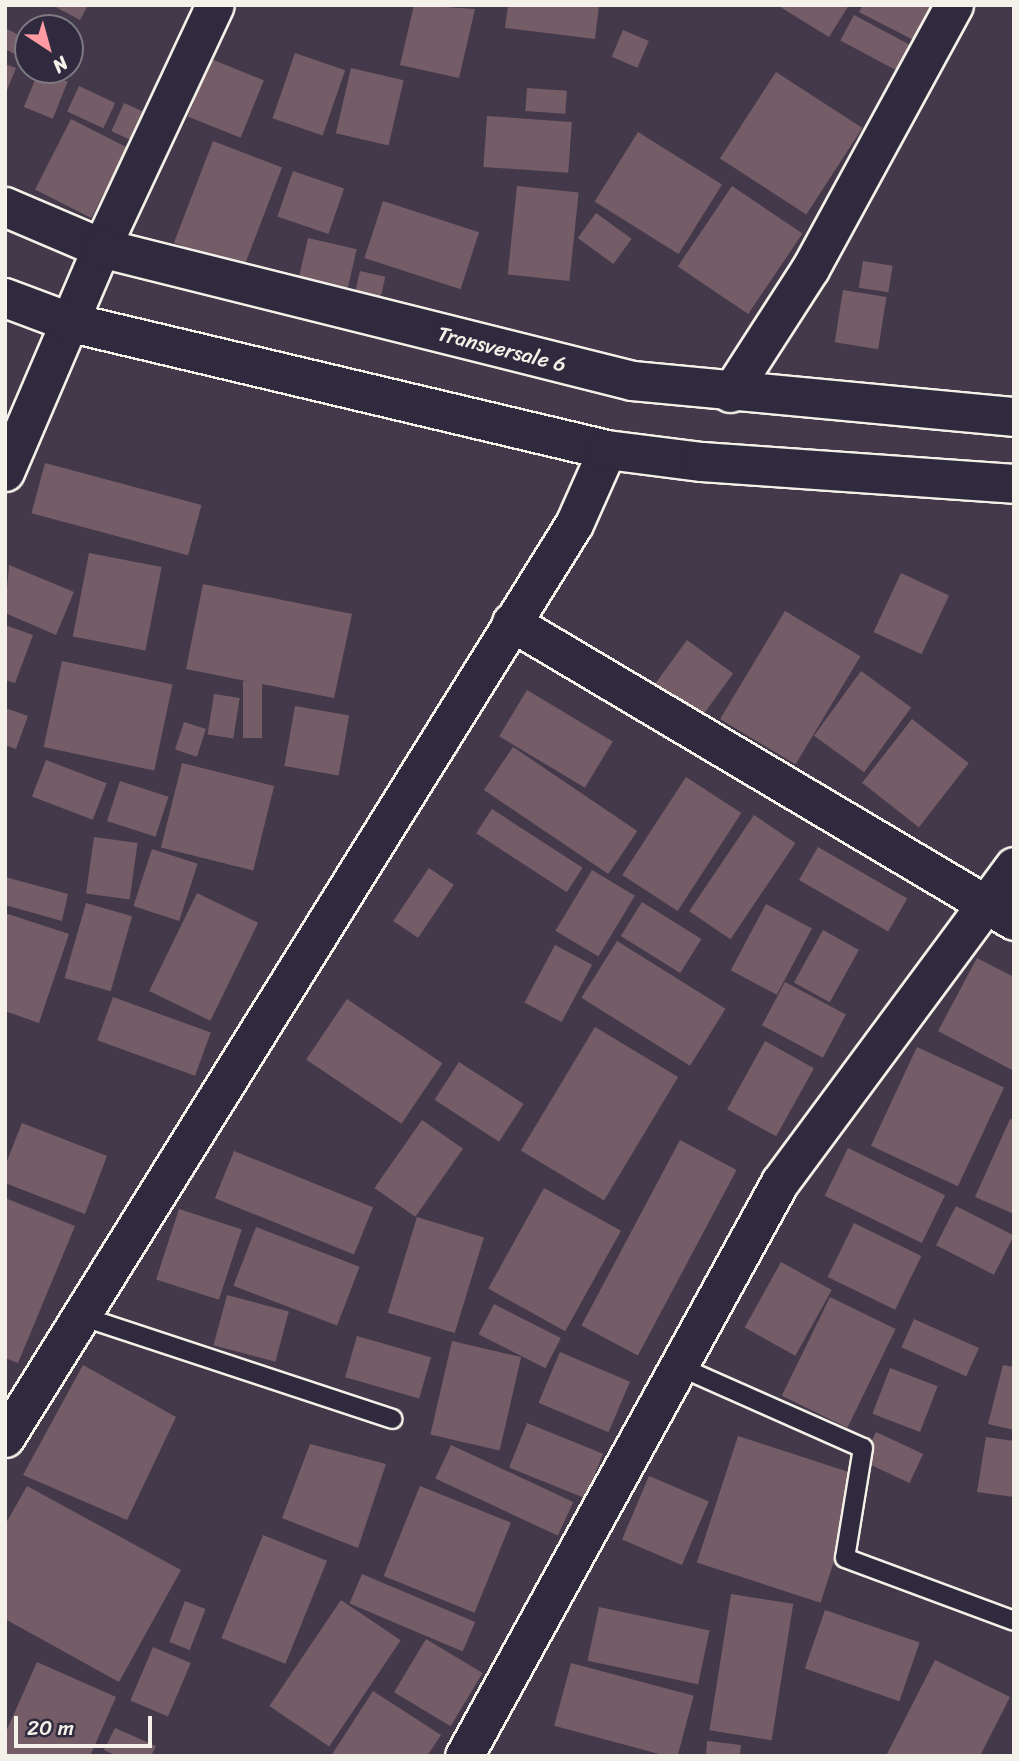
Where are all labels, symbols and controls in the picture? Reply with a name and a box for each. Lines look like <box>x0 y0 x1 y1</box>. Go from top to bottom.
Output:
north arrow <box>14 14 84 84</box>
text: N <box>45 48 75 82</box>
street label: Transversale 6 <box>435 321 569 377</box>
scale bar <box>18 1702 156 1746</box>
text: 20 m <box>27 1709 74 1747</box>

